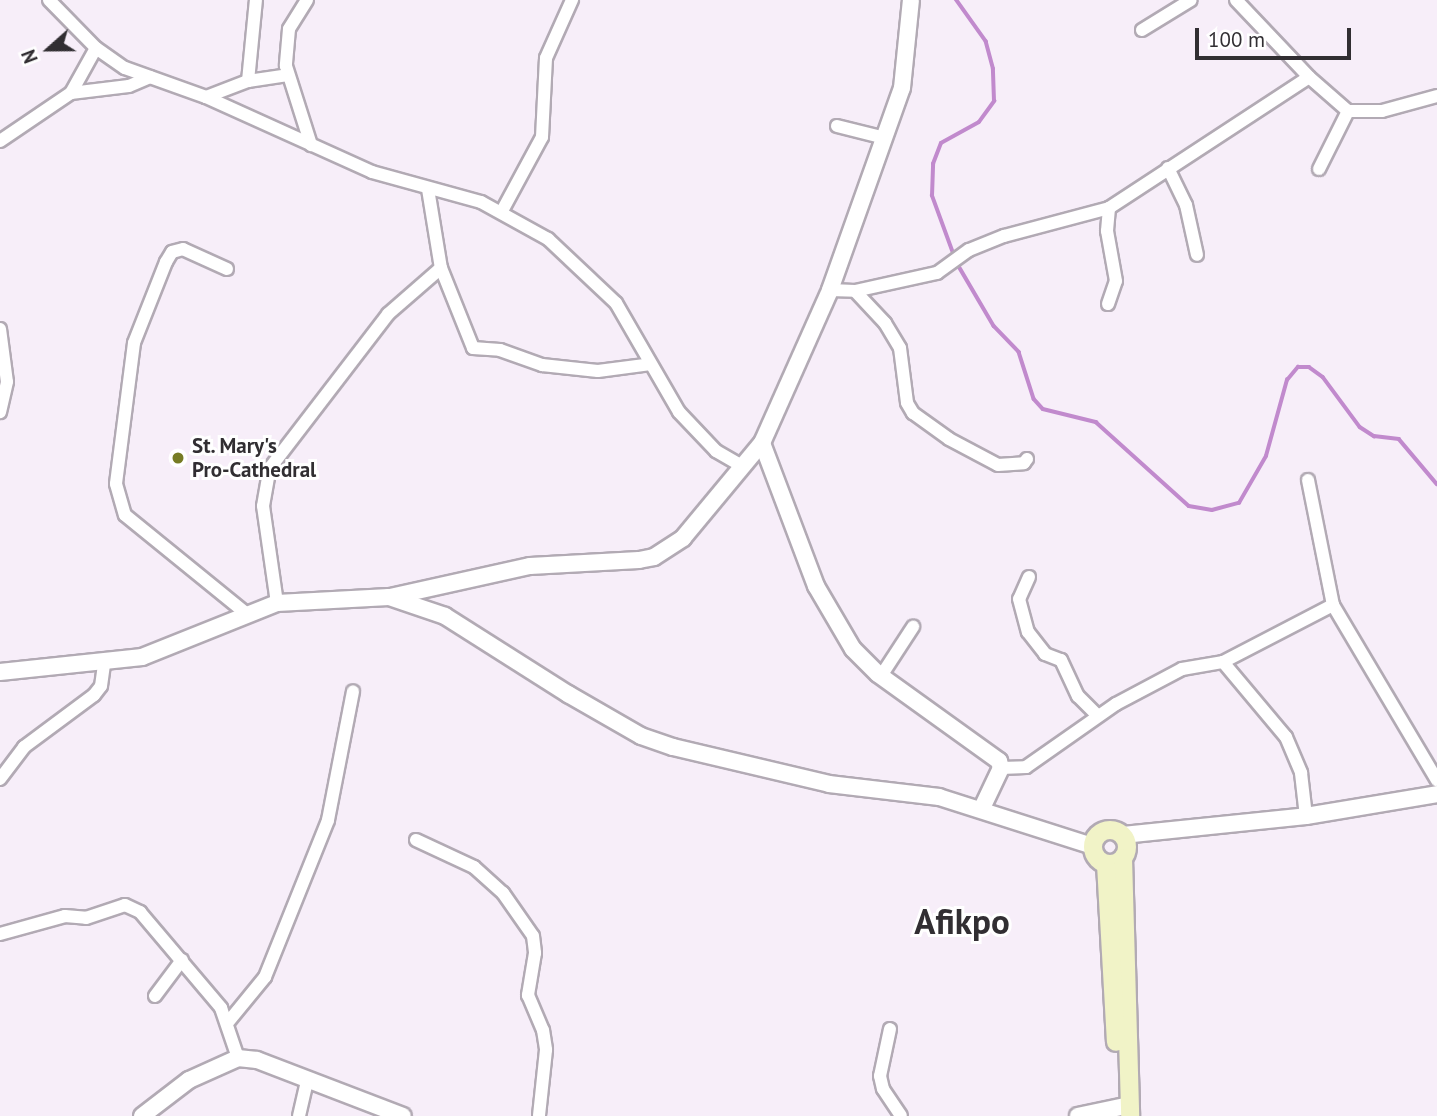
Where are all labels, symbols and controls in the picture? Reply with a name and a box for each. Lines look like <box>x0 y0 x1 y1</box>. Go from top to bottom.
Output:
north arrow <box>14 14 84 84</box>
scale bar <box>1199 14 1355 58</box>
text: 100 m <box>1208 26 1265 53</box>
text: N <box>16 46 43 67</box>
place label: St. Mary's Pro-Cathedral <box>192 433 316 483</box>
marker: St. Mary's Pro-Cathedral <box>170 450 186 466</box>
district label: Afikpo <box>914 900 1010 942</box>

